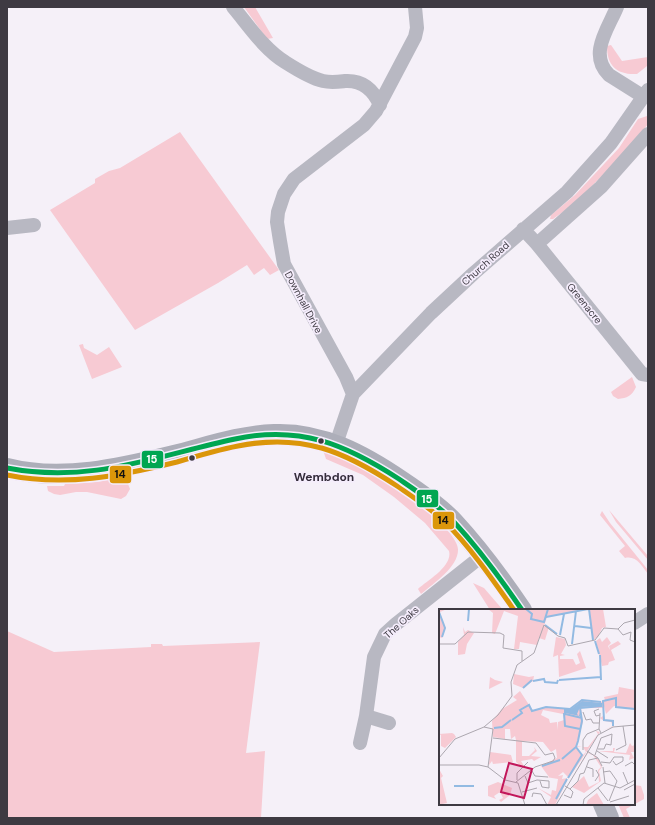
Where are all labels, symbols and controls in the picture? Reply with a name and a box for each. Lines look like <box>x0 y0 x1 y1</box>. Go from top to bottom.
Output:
street label: Church Road <box>459 239 512 288</box>
street label: Downhall Drive <box>282 269 325 336</box>
street label: Greenacre <box>564 280 605 327</box>
unlabelled marker <box>316 436 326 446</box>
line badge: 15 <box>141 450 164 469</box>
text: 15 <box>147 452 158 466</box>
unlabelled marker <box>187 453 197 463</box>
line badge: 14 <box>109 465 132 484</box>
text: 14 <box>114 467 126 481</box>
district label: Wembdon <box>294 469 354 485</box>
line badge: 15 <box>416 489 439 508</box>
text: 15 <box>422 492 433 506</box>
line badge: 14 <box>432 511 455 530</box>
text: 14 <box>437 513 449 527</box>
street label: The Oaks <box>381 603 422 641</box>
inset map <box>439 609 635 805</box>

